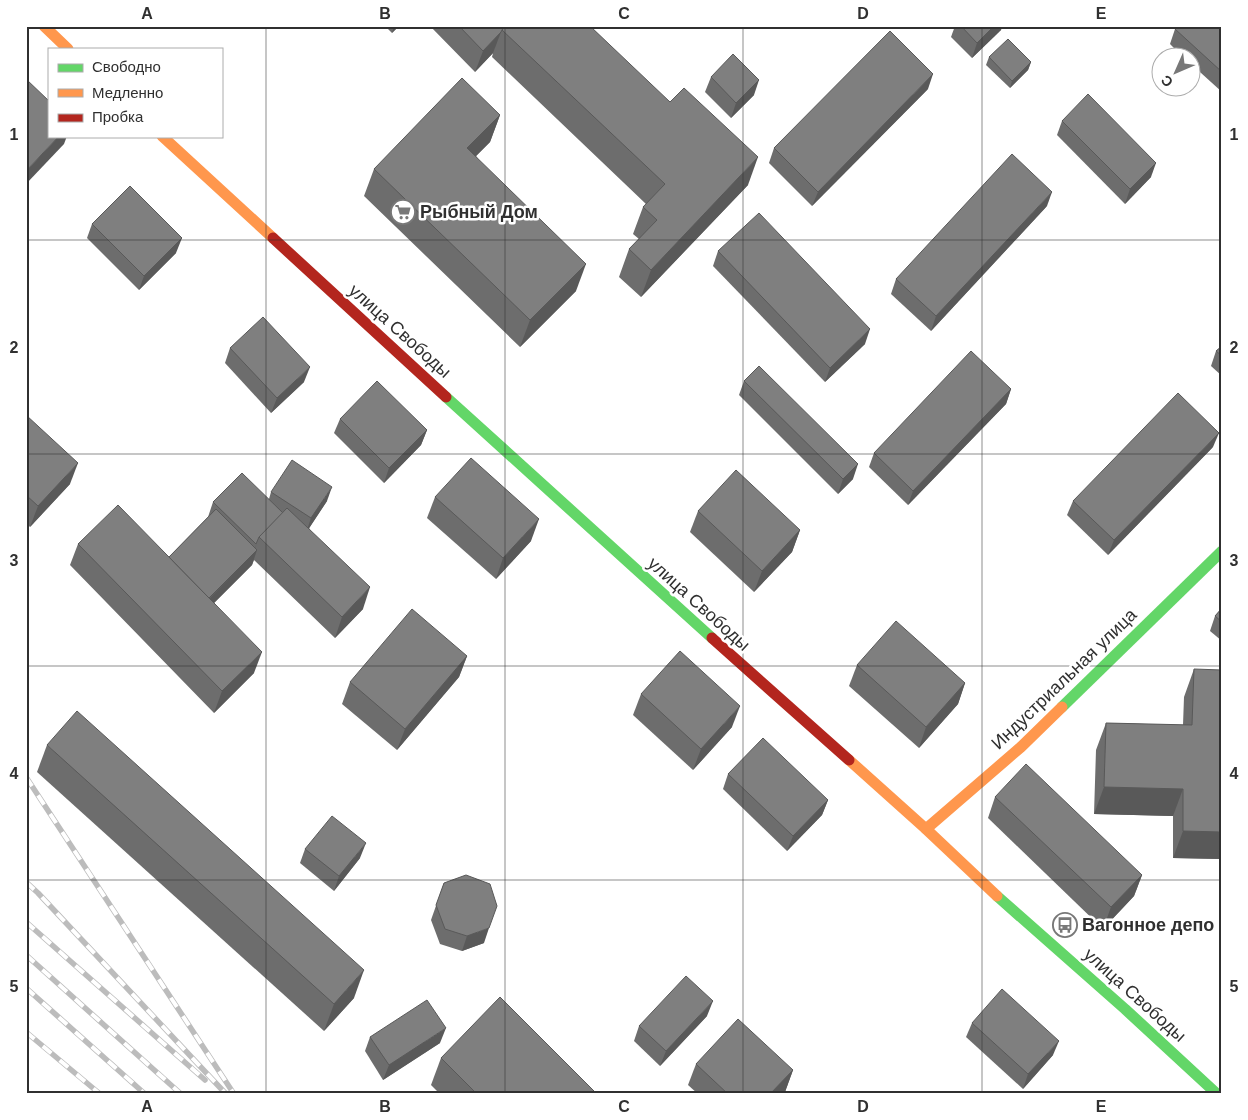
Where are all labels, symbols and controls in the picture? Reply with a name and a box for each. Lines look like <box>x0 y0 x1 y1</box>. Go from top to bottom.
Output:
text: A <box>141 5 153 22</box>
text: B <box>379 5 391 22</box>
text: C <box>618 5 630 22</box>
text: D <box>857 5 869 22</box>
text: E <box>1096 5 1107 22</box>
legend <box>48 48 222 138</box>
north arrow <box>1150 48 1200 98</box>
text: Свободно <box>92 58 161 75</box>
text: С <box>1158 72 1176 90</box>
text: Медленно <box>92 84 163 101</box>
text: Пробка <box>92 108 144 125</box>
text: 1 <box>10 126 19 143</box>
text: 1 <box>1230 126 1239 143</box>
supermarket icon: Рыбный Дом <box>390 199 416 225</box>
place label: Рыбный Дом <box>420 202 538 222</box>
street label: улица Свободы <box>345 280 455 382</box>
text: 2 <box>10 339 19 356</box>
text: 2 <box>1230 339 1239 356</box>
text: 3 <box>10 552 19 569</box>
text: 3 <box>1230 552 1239 569</box>
street label: улица Свободы <box>644 553 754 655</box>
street label: Индустриальная улица <box>987 604 1141 753</box>
text: 4 <box>10 765 19 782</box>
text: 4 <box>1230 765 1239 782</box>
bus stop icon: Вагонное депо <box>1052 912 1078 938</box>
place label: Вагонное депо <box>1082 915 1214 935</box>
street label: улица Свободы <box>1080 944 1190 1046</box>
text: 5 <box>10 978 19 995</box>
text: 5 <box>1230 978 1239 995</box>
text: A <box>141 1098 153 1115</box>
text: B <box>379 1098 391 1115</box>
text: C <box>618 1098 630 1115</box>
text: D <box>857 1098 869 1115</box>
text: E <box>1096 1098 1107 1115</box>

